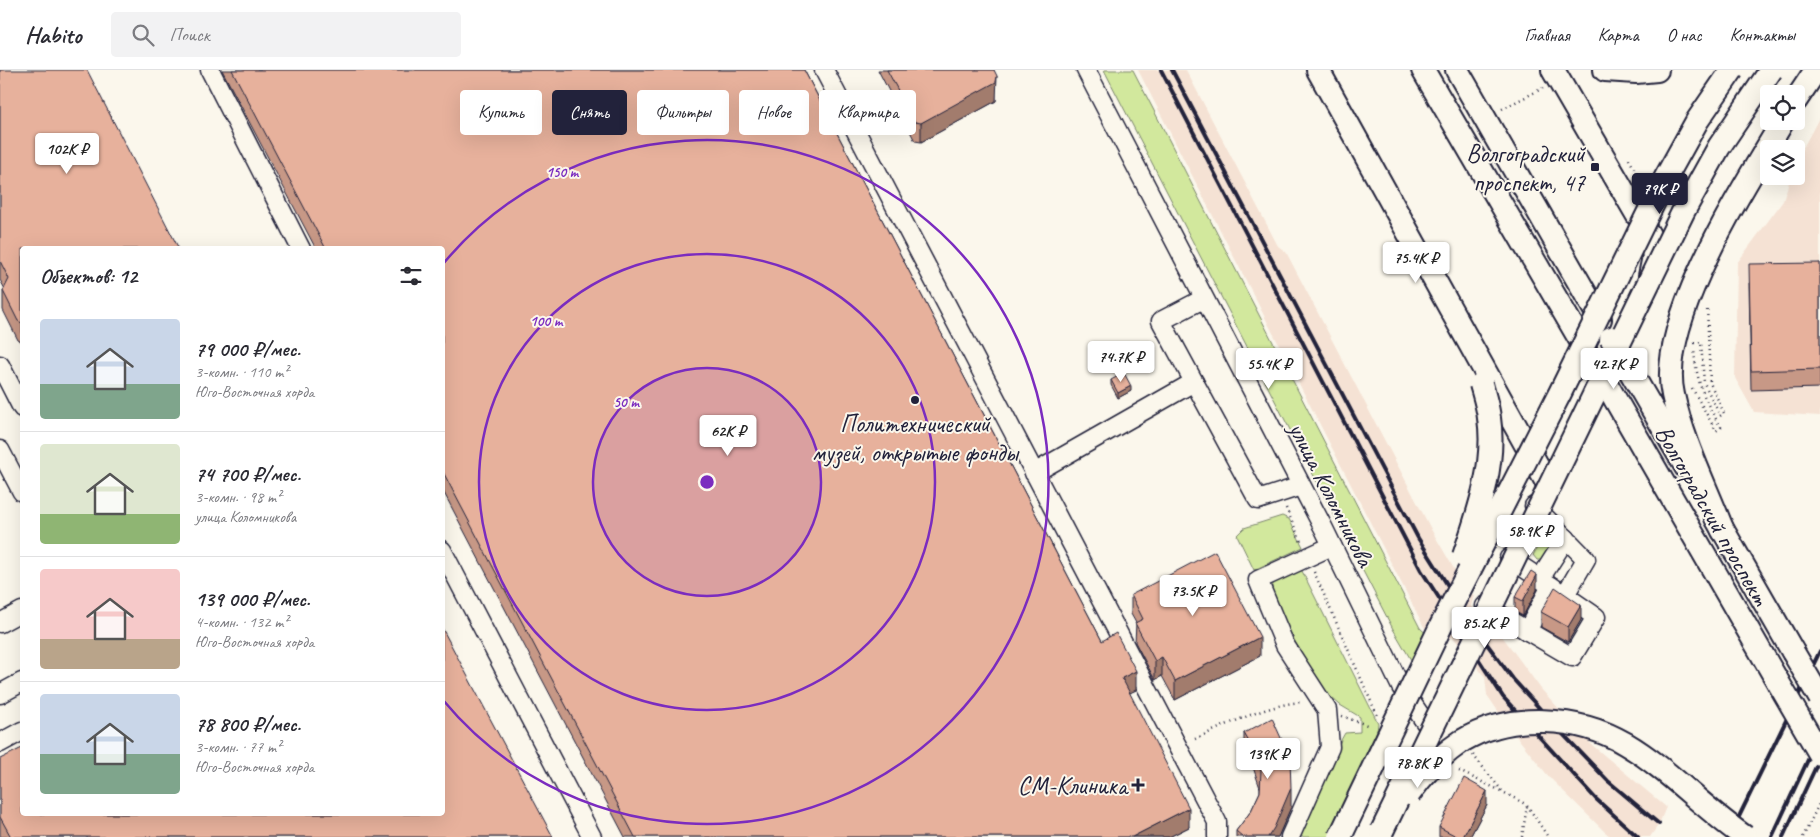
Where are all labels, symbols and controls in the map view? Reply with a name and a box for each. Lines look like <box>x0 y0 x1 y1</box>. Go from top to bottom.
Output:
search box <box>111 12 461 57</box>
text: Habito <box>25 20 81 50</box>
icon: search <box>129 21 157 49</box>
text: Поиск <box>169 23 210 47</box>
text: Главная <box>1525 24 1570 46</box>
text: Карта <box>1598 24 1639 46</box>
text: О нас <box>1667 24 1702 46</box>
text: Контакты <box>1730 24 1795 46</box>
map controls <box>1760 85 1805 185</box>
button: locate <box>1760 85 1805 130</box>
chip: Купить <box>460 90 542 135</box>
chip: Снять <box>552 90 627 135</box>
chip: Фильтры <box>637 90 729 135</box>
chip: Новое <box>739 90 809 135</box>
chip: Квартира <box>819 90 916 135</box>
pin: 102K ₽ <box>26 132 108 175</box>
place label: Волгоградский проспект, 47 <box>1466 138 1587 199</box>
text: 102K ₽ <box>46 139 88 159</box>
button: layers <box>1760 140 1805 185</box>
marker: Волгоградский проспект, 47 <box>1589 161 1601 173</box>
text: 150 m <box>546 163 580 182</box>
pin: 79K ₽ <box>1625 172 1695 215</box>
text: 79K ₽ <box>1643 179 1677 199</box>
pin: 75.4K ₽ <box>1370 242 1462 284</box>
text: 75.4K ₽ <box>1394 248 1438 268</box>
icon: filters <box>397 262 425 290</box>
text: Объектов: 12 <box>40 263 137 289</box>
text: 100 m <box>530 312 564 331</box>
text: 79 000 ₽/мес. <box>195 336 300 362</box>
icon: home <box>80 339 140 399</box>
pin: 74.7K ₽ <box>1075 340 1167 383</box>
text: 74.7K ₽ <box>1099 347 1143 367</box>
pin: 55.4K ₽ <box>1223 348 1315 390</box>
pin: 42.7K ₽ <box>1568 348 1660 390</box>
text: 55.4K ₽ <box>1247 354 1291 374</box>
text: 42.7K ₽ <box>1592 354 1636 374</box>
text: 3-комн. · 110 m² <box>195 362 288 382</box>
text: Юго-Восточная хорда <box>195 382 314 402</box>
text: 50 m <box>613 393 640 412</box>
marker: Политехнический музей, открытые фонды <box>909 394 921 406</box>
place label: Политехнический музей, открытые фонды <box>812 408 1020 469</box>
pin: 62K ₽ <box>693 414 763 457</box>
street label: улица Коломникова <box>1280 415 1382 574</box>
street label: Волгоградский проспект <box>1647 420 1777 612</box>
text: 62K ₽ <box>710 421 746 441</box>
text: 74 700 ₽/мес. <box>195 461 301 487</box>
icon: home <box>80 464 140 524</box>
centre of rings <box>698 473 716 491</box>
text: 3-комн. · 98 m² <box>195 487 281 507</box>
text: улица Коломникова <box>195 507 296 527</box>
pin: 58.9K ₽ <box>1484 514 1576 557</box>
text: 58.9K ₽ <box>1508 521 1552 541</box>
pin: 73.5K ₽ <box>1147 574 1239 617</box>
text: 73.5K ₽ <box>1171 581 1215 601</box>
text: 139 000 ₽/мес. <box>195 586 310 612</box>
icon: home <box>80 589 140 649</box>
pin: 85.2K ₽ <box>1439 606 1531 649</box>
text: 4-комн. · 132 m² <box>195 612 288 632</box>
text: 85.2K ₽ <box>1463 613 1507 633</box>
text: Юго-Восточная хорда <box>195 632 314 652</box>
text: 78 800 ₽/мес. <box>195 711 301 737</box>
icon: home <box>80 714 140 774</box>
text: 3-комн. · 77 m² <box>195 737 281 757</box>
pin: 139K ₽ <box>1227 738 1309 780</box>
text: 139K ₽ <box>1247 744 1289 764</box>
pin: 78.8K ₽ <box>1372 746 1464 789</box>
text: 78.8K ₽ <box>1396 753 1440 773</box>
text: Юго-Восточная хорда <box>195 757 314 777</box>
place label: СМ-Клиника <box>1018 770 1130 802</box>
marker: СМ-Клиника <box>1131 778 1145 792</box>

